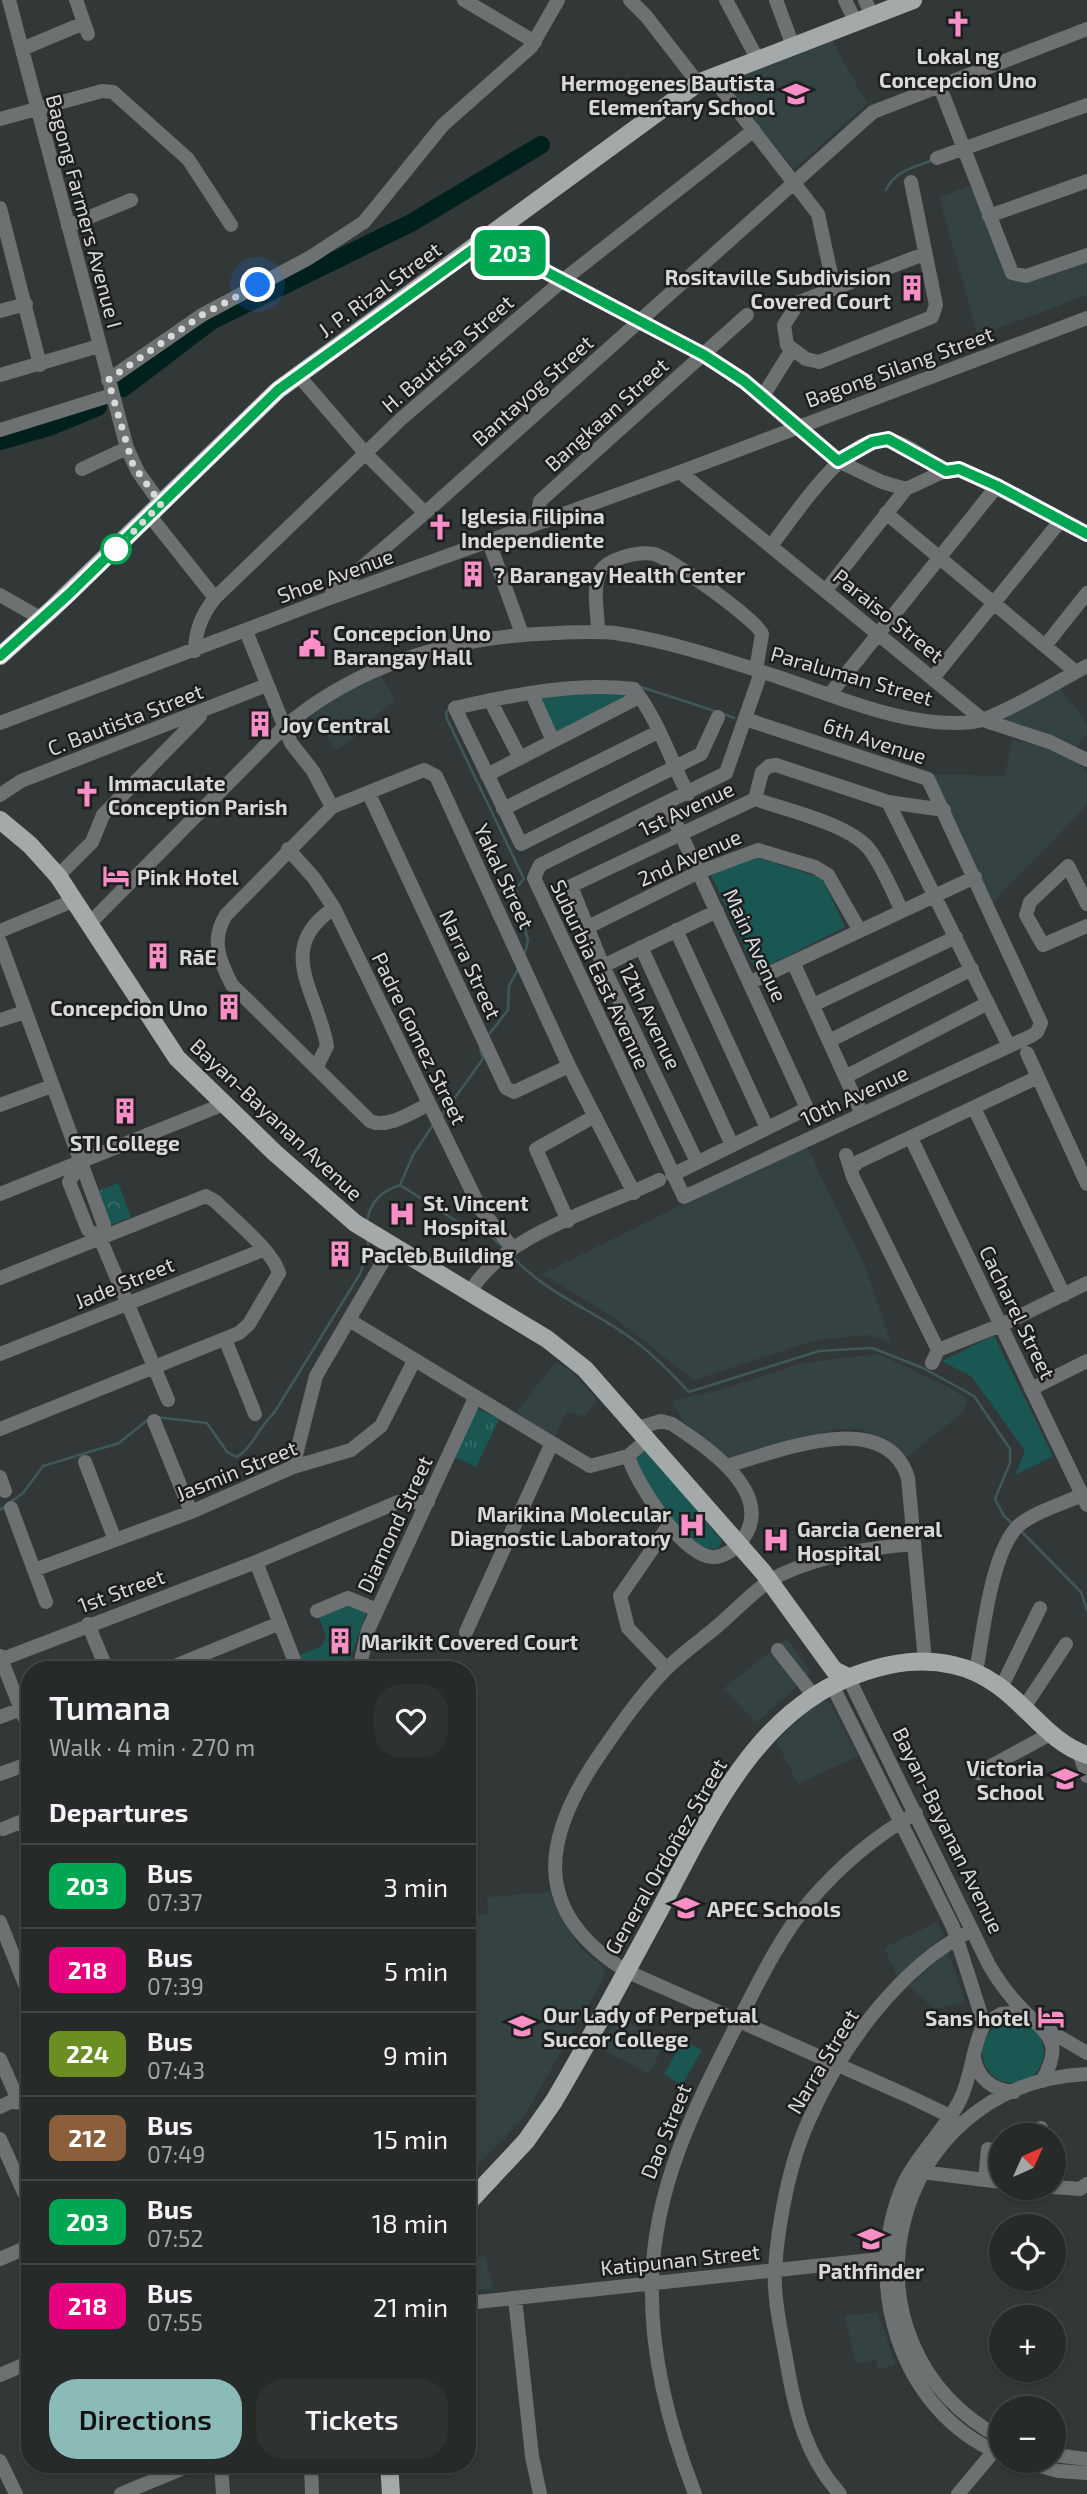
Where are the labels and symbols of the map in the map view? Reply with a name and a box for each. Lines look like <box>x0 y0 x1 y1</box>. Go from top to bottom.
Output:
church icon: Lokal ng Concepcion Uno <box>943 9 973 39</box>
place label: Lokal ng Concepcion Uno <box>879 43 1037 92</box>
place label: Hermogenes Bautista Elementary School <box>561 70 775 120</box>
school or university icon: Hermogenes Bautista Elementary School <box>781 79 811 109</box>
street label: Bagong Farmers Avenue I <box>42 91 128 331</box>
line badge: 203 <box>470 230 550 276</box>
street label: J. P. Rizal Street <box>313 236 445 342</box>
place label: Rositaville Subdivision Covered Court <box>665 264 891 313</box>
your location <box>240 267 275 302</box>
building icon: Rositaville Subdivision Covered Court <box>897 273 927 303</box>
street label: H. Bautista Street <box>376 289 518 417</box>
street label: Bagong Silang Street <box>801 320 997 412</box>
street label: Bantayog Street <box>466 329 598 451</box>
street label: Bangkaan Street <box>539 352 673 476</box>
place label: Iglesia Filipina Independiente <box>461 503 605 552</box>
church icon: Iglesia Filipina Independiente <box>425 512 455 542</box>
unlabelled marker <box>101 534 131 564</box>
street label: Shoe Avenue <box>274 542 396 608</box>
building icon: ? Barangay Health Center <box>458 559 488 589</box>
place label: ? Barangay Health Center <box>494 562 745 588</box>
street label: Paraiso Street <box>829 563 949 667</box>
place label: Concepcion Uno Barangay Hall <box>333 620 491 670</box>
public building icon: Concepcion Uno Barangay Hall <box>297 629 327 659</box>
street label: Paraluman Street <box>768 640 936 710</box>
street label: C. Bautista Street <box>44 678 206 760</box>
building icon: Joy Central <box>245 709 275 739</box>
place label: Joy Central <box>281 712 390 738</box>
street label: 6th Avenue <box>820 712 930 768</box>
place label: Immaculate Conception Parish <box>108 770 288 819</box>
street label: 1st Avenue <box>635 775 737 841</box>
church icon: Immaculate Conception Parish <box>72 779 102 809</box>
street label: Yakal Street <box>470 819 540 933</box>
street label: 2nd Avenue <box>633 823 745 891</box>
hotel icon: Pink Hotel <box>101 861 131 891</box>
place label: Pink Hotel <box>137 864 239 889</box>
street label: Suburbia East Avenue <box>546 875 656 1073</box>
street label: Main Avenue <box>719 884 793 1006</box>
street label: Narra Street <box>435 905 507 1023</box>
building icon: RāE <box>143 941 173 971</box>
place label: RāE <box>179 944 217 969</box>
street label: Padre Gomez Street <box>367 948 473 1128</box>
street label: 12th Avenue <box>615 959 687 1073</box>
building icon: Concepcion Uno <box>214 992 244 1022</box>
place label: Concepcion Uno <box>50 995 208 1020</box>
street label: Bayan-Bayanan Avenue <box>186 1033 368 1205</box>
street label: 10th Avenue <box>796 1059 912 1131</box>
building icon: STI College <box>110 1096 140 1126</box>
place label: STI College <box>70 1130 180 1155</box>
place label: St. Vincent Hospital <box>423 1190 529 1239</box>
hospital icon: St. Vincent Hospital <box>387 1199 417 1229</box>
building icon: Pacleb Building <box>325 1239 355 1269</box>
street label: Cacharel Street <box>975 1241 1061 1383</box>
place label: Pacleb Building <box>361 1242 514 1267</box>
street label: Jade Street <box>71 1251 177 1313</box>
street label: Jasmin Street <box>172 1434 300 1506</box>
street label: Diamond Street <box>351 1452 437 1596</box>
place label: Marikina Molecular Diagnostic Laboratory <box>450 1501 671 1551</box>
hospital icon: Marikina Molecular Diagnostic Laboratory <box>677 1510 707 1540</box>
place label: Garcia General Hospital <box>797 1516 942 1565</box>
hospital icon: Garcia General Hospital <box>761 1525 791 1555</box>
street label: 1st Street <box>74 1563 168 1617</box>
building icon: Marikit Covered Court <box>325 1626 355 1656</box>
place label: Marikit Covered Court <box>361 1629 579 1654</box>
street label: Bayan-Bayanan Avenue <box>888 1723 1010 1937</box>
street label: General Ordoñez Street <box>599 1754 731 1958</box>
place label: Victoria School <box>966 1755 1044 1804</box>
school or university icon: Victoria School <box>1050 1764 1080 1794</box>
school or university icon: APEC Schools <box>671 1893 701 1923</box>
place label: APEC Schools <box>707 1896 841 1921</box>
place label: Our Lady of Perpetual Succor College <box>543 2002 758 2051</box>
hotel icon: Sans hotel <box>1036 2002 1066 2032</box>
street label: Narra Street <box>781 2004 863 2118</box>
place label: Sans hotel <box>925 2005 1030 2030</box>
school or university icon: Our Lady of Perpetual Succor College <box>507 2011 537 2041</box>
street label: Dao Street <box>635 2080 695 2182</box>
north arrow <box>989 2123 1066 2200</box>
school or university icon: Pathfinder <box>856 2224 886 2254</box>
street label: Katipunan Street <box>599 2238 761 2280</box>
place label: Pathfinder <box>818 2258 924 2283</box>

